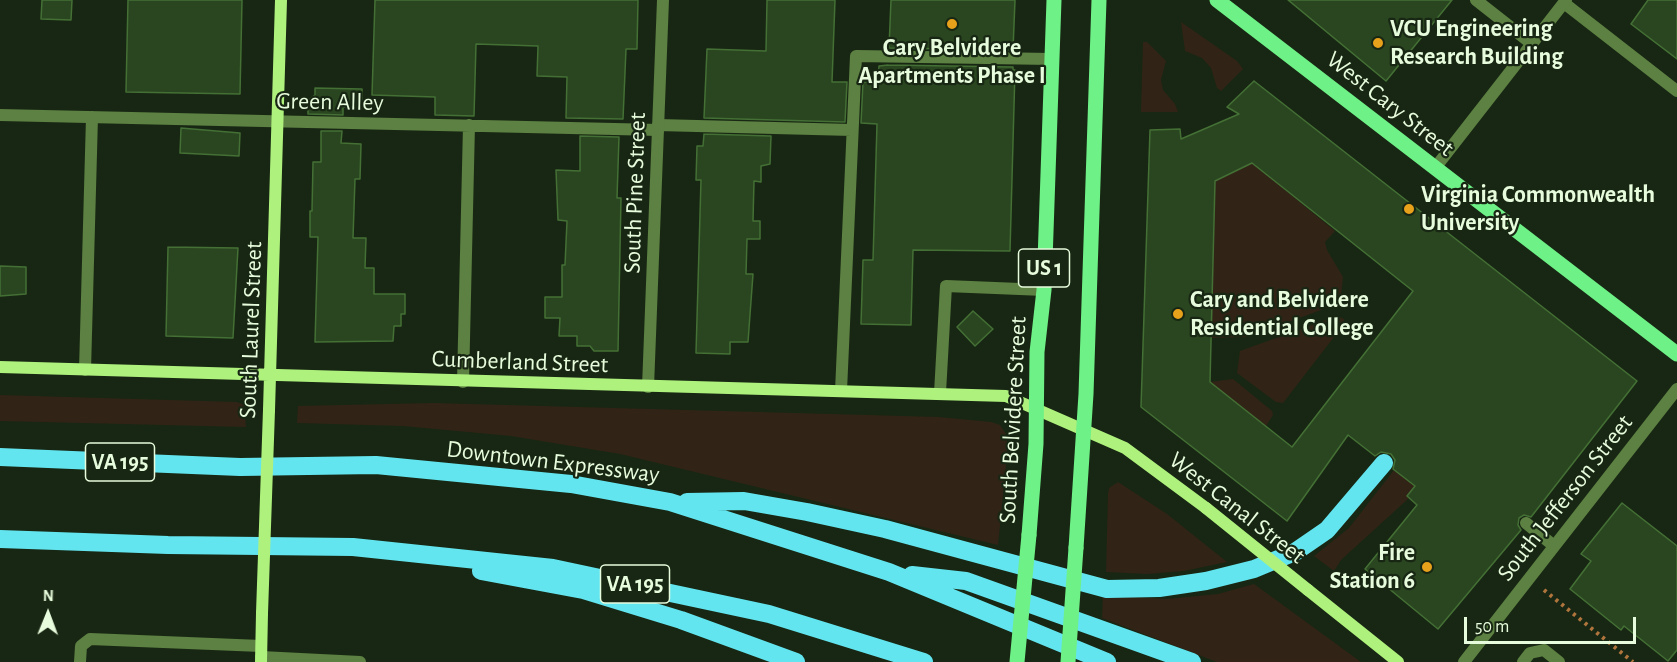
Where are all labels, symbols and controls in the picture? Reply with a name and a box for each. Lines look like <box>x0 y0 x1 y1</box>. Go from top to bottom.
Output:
place label: VCU Engineering Research Building <box>1390 15 1563 71</box>
marker: Cary Belvidere Apartments Phase I <box>945 17 959 31</box>
place label: Cary Belvidere Apartments Phase I <box>858 34 1046 90</box>
marker: VCU Engineering Research Building <box>1371 36 1385 50</box>
street label: West Cary Street <box>1320 45 1460 163</box>
street label: Green Alley <box>276 87 384 117</box>
street label: South Pine Street <box>618 112 652 274</box>
place label: Virginia Commonwealth University <box>1421 181 1655 237</box>
marker: Virginia Commonwealth University <box>1402 202 1416 216</box>
street label: South Laurel Street <box>234 241 268 419</box>
road number: US 1 <box>1018 249 1070 287</box>
place label: Cary and Belvidere Residential College <box>1190 286 1374 342</box>
marker: Cary and Belvidere Residential College <box>1171 307 1185 321</box>
street label: South Belvidere Street <box>993 316 1033 524</box>
street label: Cumberland Street <box>431 345 609 379</box>
street label: South Jefferson Street <box>1491 409 1639 587</box>
street label: Downtown Expressway <box>445 435 661 489</box>
road number: VA 195 <box>86 443 154 481</box>
street label: West Canal Street <box>1163 446 1311 570</box>
place label: Fire Station 6 <box>1329 539 1415 595</box>
marker: Fire Station 6 <box>1420 560 1434 574</box>
road number: VA 195 <box>600 565 670 603</box>
north arrow <box>18 584 78 644</box>
text: N <box>43 588 54 604</box>
scale bar <box>1467 605 1640 643</box>
text: 50 m <box>1475 618 1509 636</box>

